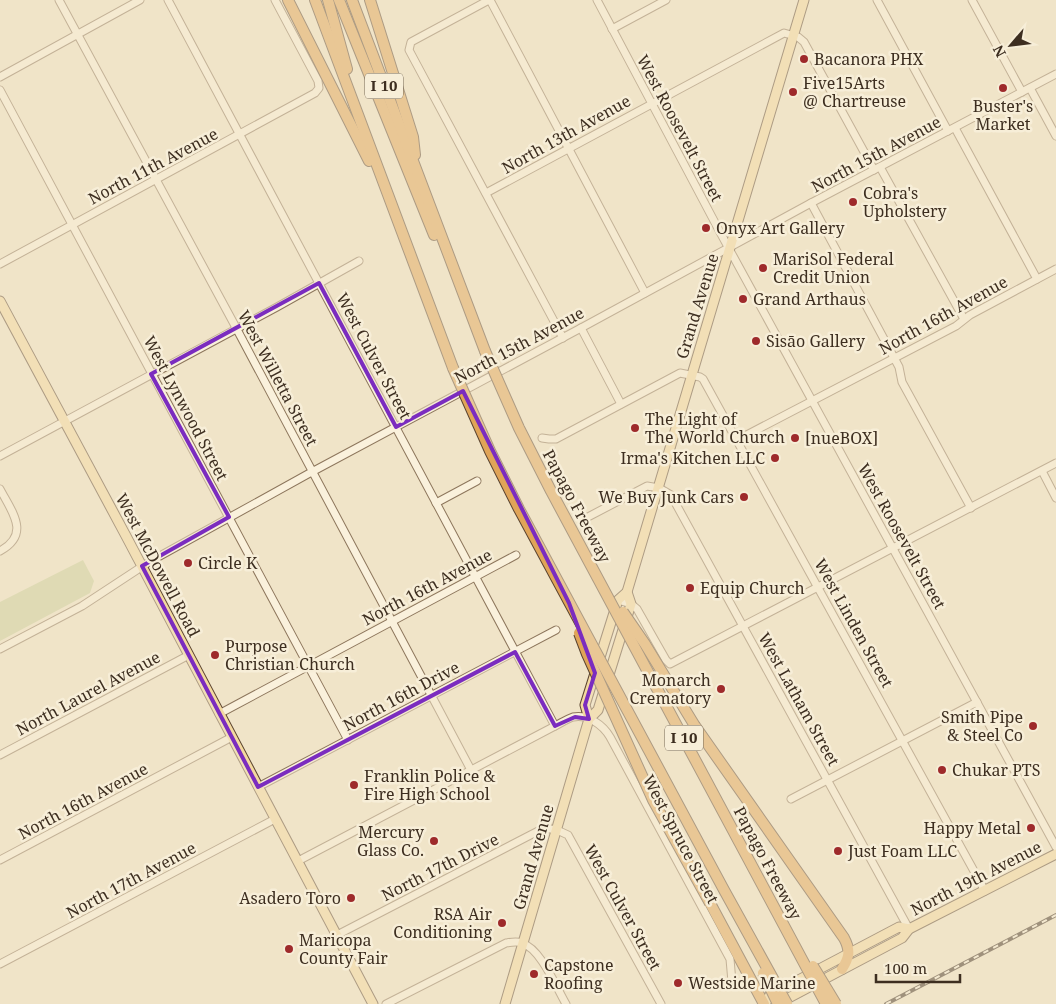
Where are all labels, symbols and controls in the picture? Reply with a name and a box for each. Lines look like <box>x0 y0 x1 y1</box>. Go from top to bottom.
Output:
north arrow <box>986 20 1036 70</box>
text: N <box>988 42 1010 61</box>
place label: Bacanora PHX <box>814 48 924 70</box>
street label: West Roosevelt Street <box>632 51 728 206</box>
marker: Bacanora PHX <box>798 53 810 65</box>
place label: Five15Arts @ Chartreuse <box>803 72 906 112</box>
road number: I 10 <box>365 74 403 98</box>
marker: Buster's Market <box>997 82 1009 94</box>
marker: Five15Arts @ Chartreuse <box>787 86 799 98</box>
street label: North 13th Avenue <box>498 89 634 179</box>
place label: Buster's Market <box>973 95 1033 135</box>
street label: North 15th Avenue <box>807 110 945 198</box>
street label: North 11th Avenue <box>84 122 222 210</box>
place label: Cobra's Upholstery <box>863 182 948 222</box>
marker: Cobra's Upholstery <box>847 196 859 208</box>
place label: Onyx Art Gallery <box>716 217 845 239</box>
marker: Onyx Art Gallery <box>700 222 712 234</box>
place label: MariSol Federal Credit Union <box>773 248 894 288</box>
street label: Grand Avenue <box>671 251 723 361</box>
marker: MariSol Federal Credit Union <box>757 262 769 274</box>
street label: North 16th Avenue <box>875 270 1011 360</box>
place label: Grand Arthaus <box>753 288 866 310</box>
street label: West Culver Street <box>331 289 417 423</box>
marker: Grand Arthaus <box>737 293 749 305</box>
street label: North 15th Avenue <box>450 301 588 389</box>
street label: West Willetta Street <box>233 306 323 450</box>
place label: Sisāo Gallery <box>766 330 866 352</box>
street label: West Lynwood Street <box>138 332 234 485</box>
marker: Sisāo Gallery <box>750 335 762 347</box>
place label: The Light of The World Church <box>645 408 785 448</box>
marker: The Light of The World Church <box>629 422 641 434</box>
place label: [nueBOX] <box>805 427 878 449</box>
marker: [nueBOX] <box>789 432 801 444</box>
street label: Papago Freeway <box>538 446 617 567</box>
place label: Irma's Kitchen LLC <box>620 447 765 469</box>
marker: Irma's Kitchen LLC <box>769 452 781 464</box>
street label: West Roosevelt Street <box>853 459 951 613</box>
place label: We Buy Junk Cars <box>598 486 734 508</box>
street label: West McDowell Road <box>111 489 205 641</box>
marker: We Buy Junk Cars <box>738 491 750 503</box>
street label: North 16th Avenue <box>358 543 496 631</box>
place label: Circle K <box>198 552 258 574</box>
street label: West Linden Street <box>809 555 899 692</box>
marker: Circle K <box>182 557 194 569</box>
place label: Equip Church <box>700 577 805 599</box>
marker: Equip Church <box>684 582 696 594</box>
street label: West Latham Street <box>753 628 845 770</box>
place label: Purpose Christian Church <box>225 635 355 675</box>
street label: North Laurel Avenue <box>12 646 164 740</box>
marker: Purpose Christian Church <box>209 649 221 661</box>
street label: North 16th Drive <box>339 656 463 736</box>
place label: Monarch Crematory <box>630 669 712 709</box>
marker: Monarch Crematory <box>715 683 727 695</box>
place label: Smith Pipe & Steel Co <box>941 706 1023 746</box>
marker: Smith Pipe & Steel Co <box>1027 720 1039 732</box>
road number: I 10 <box>665 726 703 750</box>
street label: North 16th Avenue <box>14 757 152 845</box>
place label: Chukar PTS <box>952 759 1040 781</box>
marker: Chukar PTS <box>936 764 948 776</box>
place label: Franklin Police & Fire High School <box>364 765 495 805</box>
street label: West Spruce Street <box>638 771 724 908</box>
marker: Franklin Police & Fire High School <box>348 779 360 791</box>
street label: Grand Avenue <box>507 802 559 912</box>
street label: Papago Freeway <box>729 803 808 924</box>
place label: Happy Metal <box>924 817 1021 839</box>
place label: Mercury Glass Co. <box>357 821 425 861</box>
marker: Happy Metal <box>1025 822 1037 834</box>
street label: North 17th Drive <box>378 828 502 906</box>
marker: Mercury Glass Co. <box>428 835 440 847</box>
street label: North 17th Avenue <box>62 836 200 924</box>
street label: North 19th Avenue <box>907 836 1045 920</box>
street label: West Culver Street <box>579 840 667 974</box>
place label: Just Foam LLC <box>847 840 957 862</box>
marker: Just Foam LLC <box>832 845 844 857</box>
place label: Asadero Toro <box>239 887 341 909</box>
marker: Asadero Toro <box>345 892 357 904</box>
place label: RSA Air Conditioning <box>393 903 492 943</box>
marker: RSA Air Conditioning <box>496 917 508 929</box>
place label: Maricopa County Fair <box>299 929 388 969</box>
marker: Maricopa County Fair <box>283 943 295 955</box>
scale bar <box>876 952 960 984</box>
place label: Capstone Roofing <box>544 954 614 994</box>
text: 100 m <box>884 958 927 978</box>
marker: Capstone Roofing <box>528 968 540 980</box>
place label: Westside Marine <box>688 972 816 994</box>
marker: Westside Marine <box>672 977 684 989</box>

